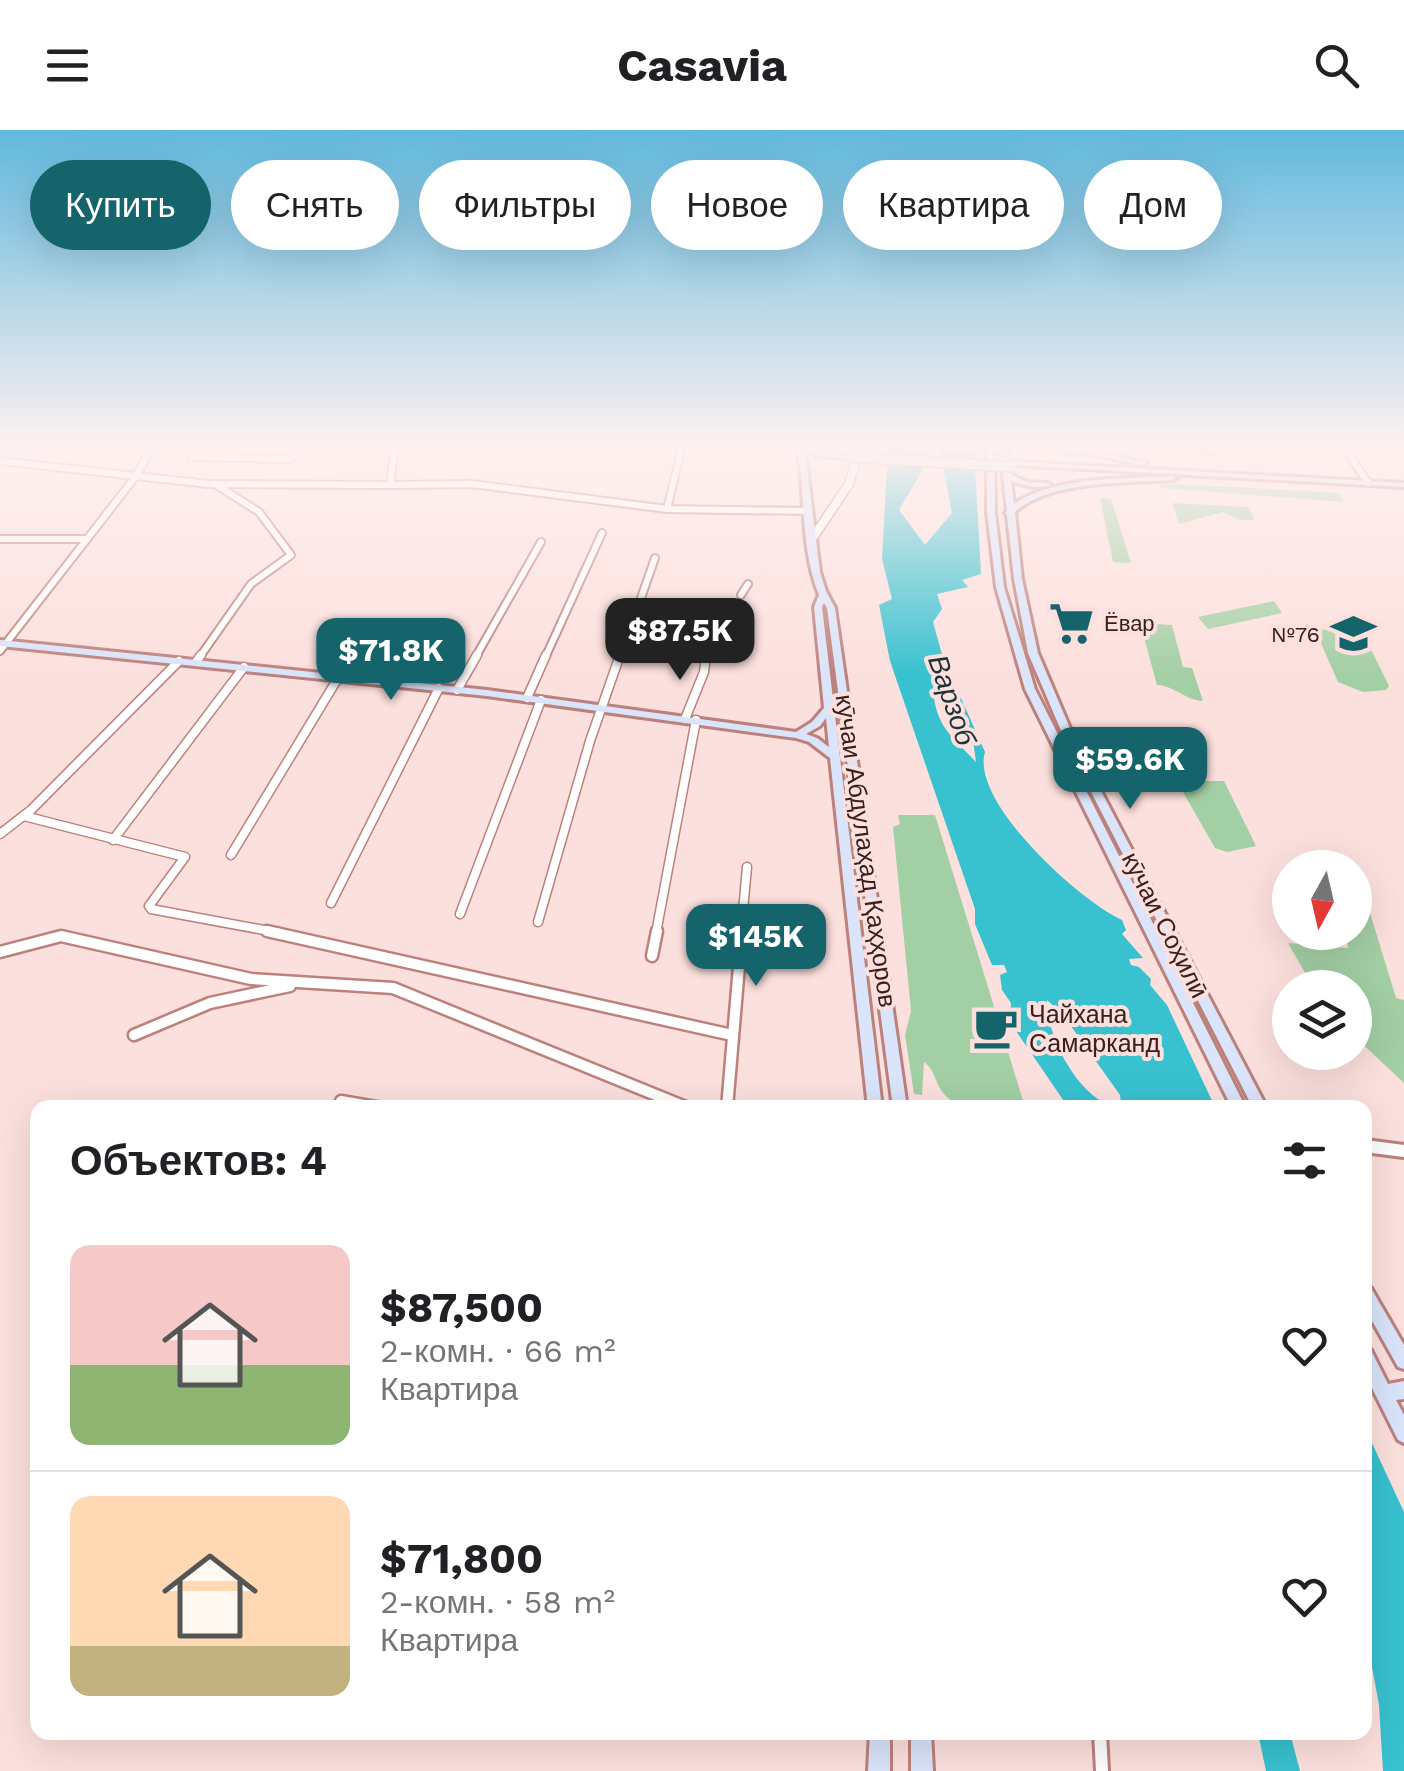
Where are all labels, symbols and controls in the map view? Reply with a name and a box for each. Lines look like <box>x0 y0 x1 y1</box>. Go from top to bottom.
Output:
icon: menu <box>40 38 95 93</box>
icon: search <box>1309 38 1364 93</box>
text: Casavia <box>617 39 787 92</box>
chip: Купить <box>30 160 211 250</box>
chip: Снять <box>231 160 399 250</box>
chip: Фильтры <box>419 160 631 250</box>
chip: Новое <box>651 160 823 250</box>
chip: Квартира <box>843 160 1064 250</box>
chip: Дом <box>1084 160 1222 250</box>
pin: $87.5K <box>599 598 761 683</box>
supermarket icon: Ёвар <box>1047 599 1095 647</box>
school or university icon: №76 <box>1329 610 1377 658</box>
text: $87.5K <box>627 611 733 649</box>
place label: Ёвар <box>1104 611 1155 636</box>
pin: $71.8K <box>310 618 472 703</box>
place label: №76 <box>1271 622 1320 647</box>
text: $71.8K <box>338 631 444 669</box>
water label: Варзоб <box>921 650 983 751</box>
street label: кӯчаи Абдулаҳад Қаҳҳоров <box>830 693 902 1009</box>
pin: $59.6K <box>1049 727 1211 812</box>
text: $59.6K <box>1075 740 1185 778</box>
street label: кӯчаи Соҳилӣ <box>1116 847 1214 1003</box>
north arrow <box>1272 850 1372 950</box>
map controls <box>1272 850 1372 1070</box>
pin: $145K <box>686 904 826 989</box>
text: $145K <box>708 917 804 955</box>
button: layers <box>1272 970 1372 1070</box>
place label: Чайхана Самарканд <box>1029 1000 1160 1058</box>
cafe icon: Чайхана Самарканд <box>972 1004 1020 1052</box>
icon: filters <box>1277 1133 1332 1188</box>
text: Объектов: 4 <box>70 1136 327 1185</box>
text: $87,500 <box>380 1283 543 1332</box>
icon: home <box>150 1285 270 1405</box>
icon: heart <box>1277 1318 1332 1373</box>
text: 2-комн. · 66 m² <box>380 1332 616 1370</box>
text: Квартира <box>380 1370 518 1408</box>
text: $71,800 <box>380 1534 543 1583</box>
icon: home <box>150 1536 270 1656</box>
icon: heart <box>1277 1569 1332 1624</box>
text: 2-комн. · 58 m² <box>380 1583 615 1621</box>
text: Квартира <box>380 1621 518 1659</box>

